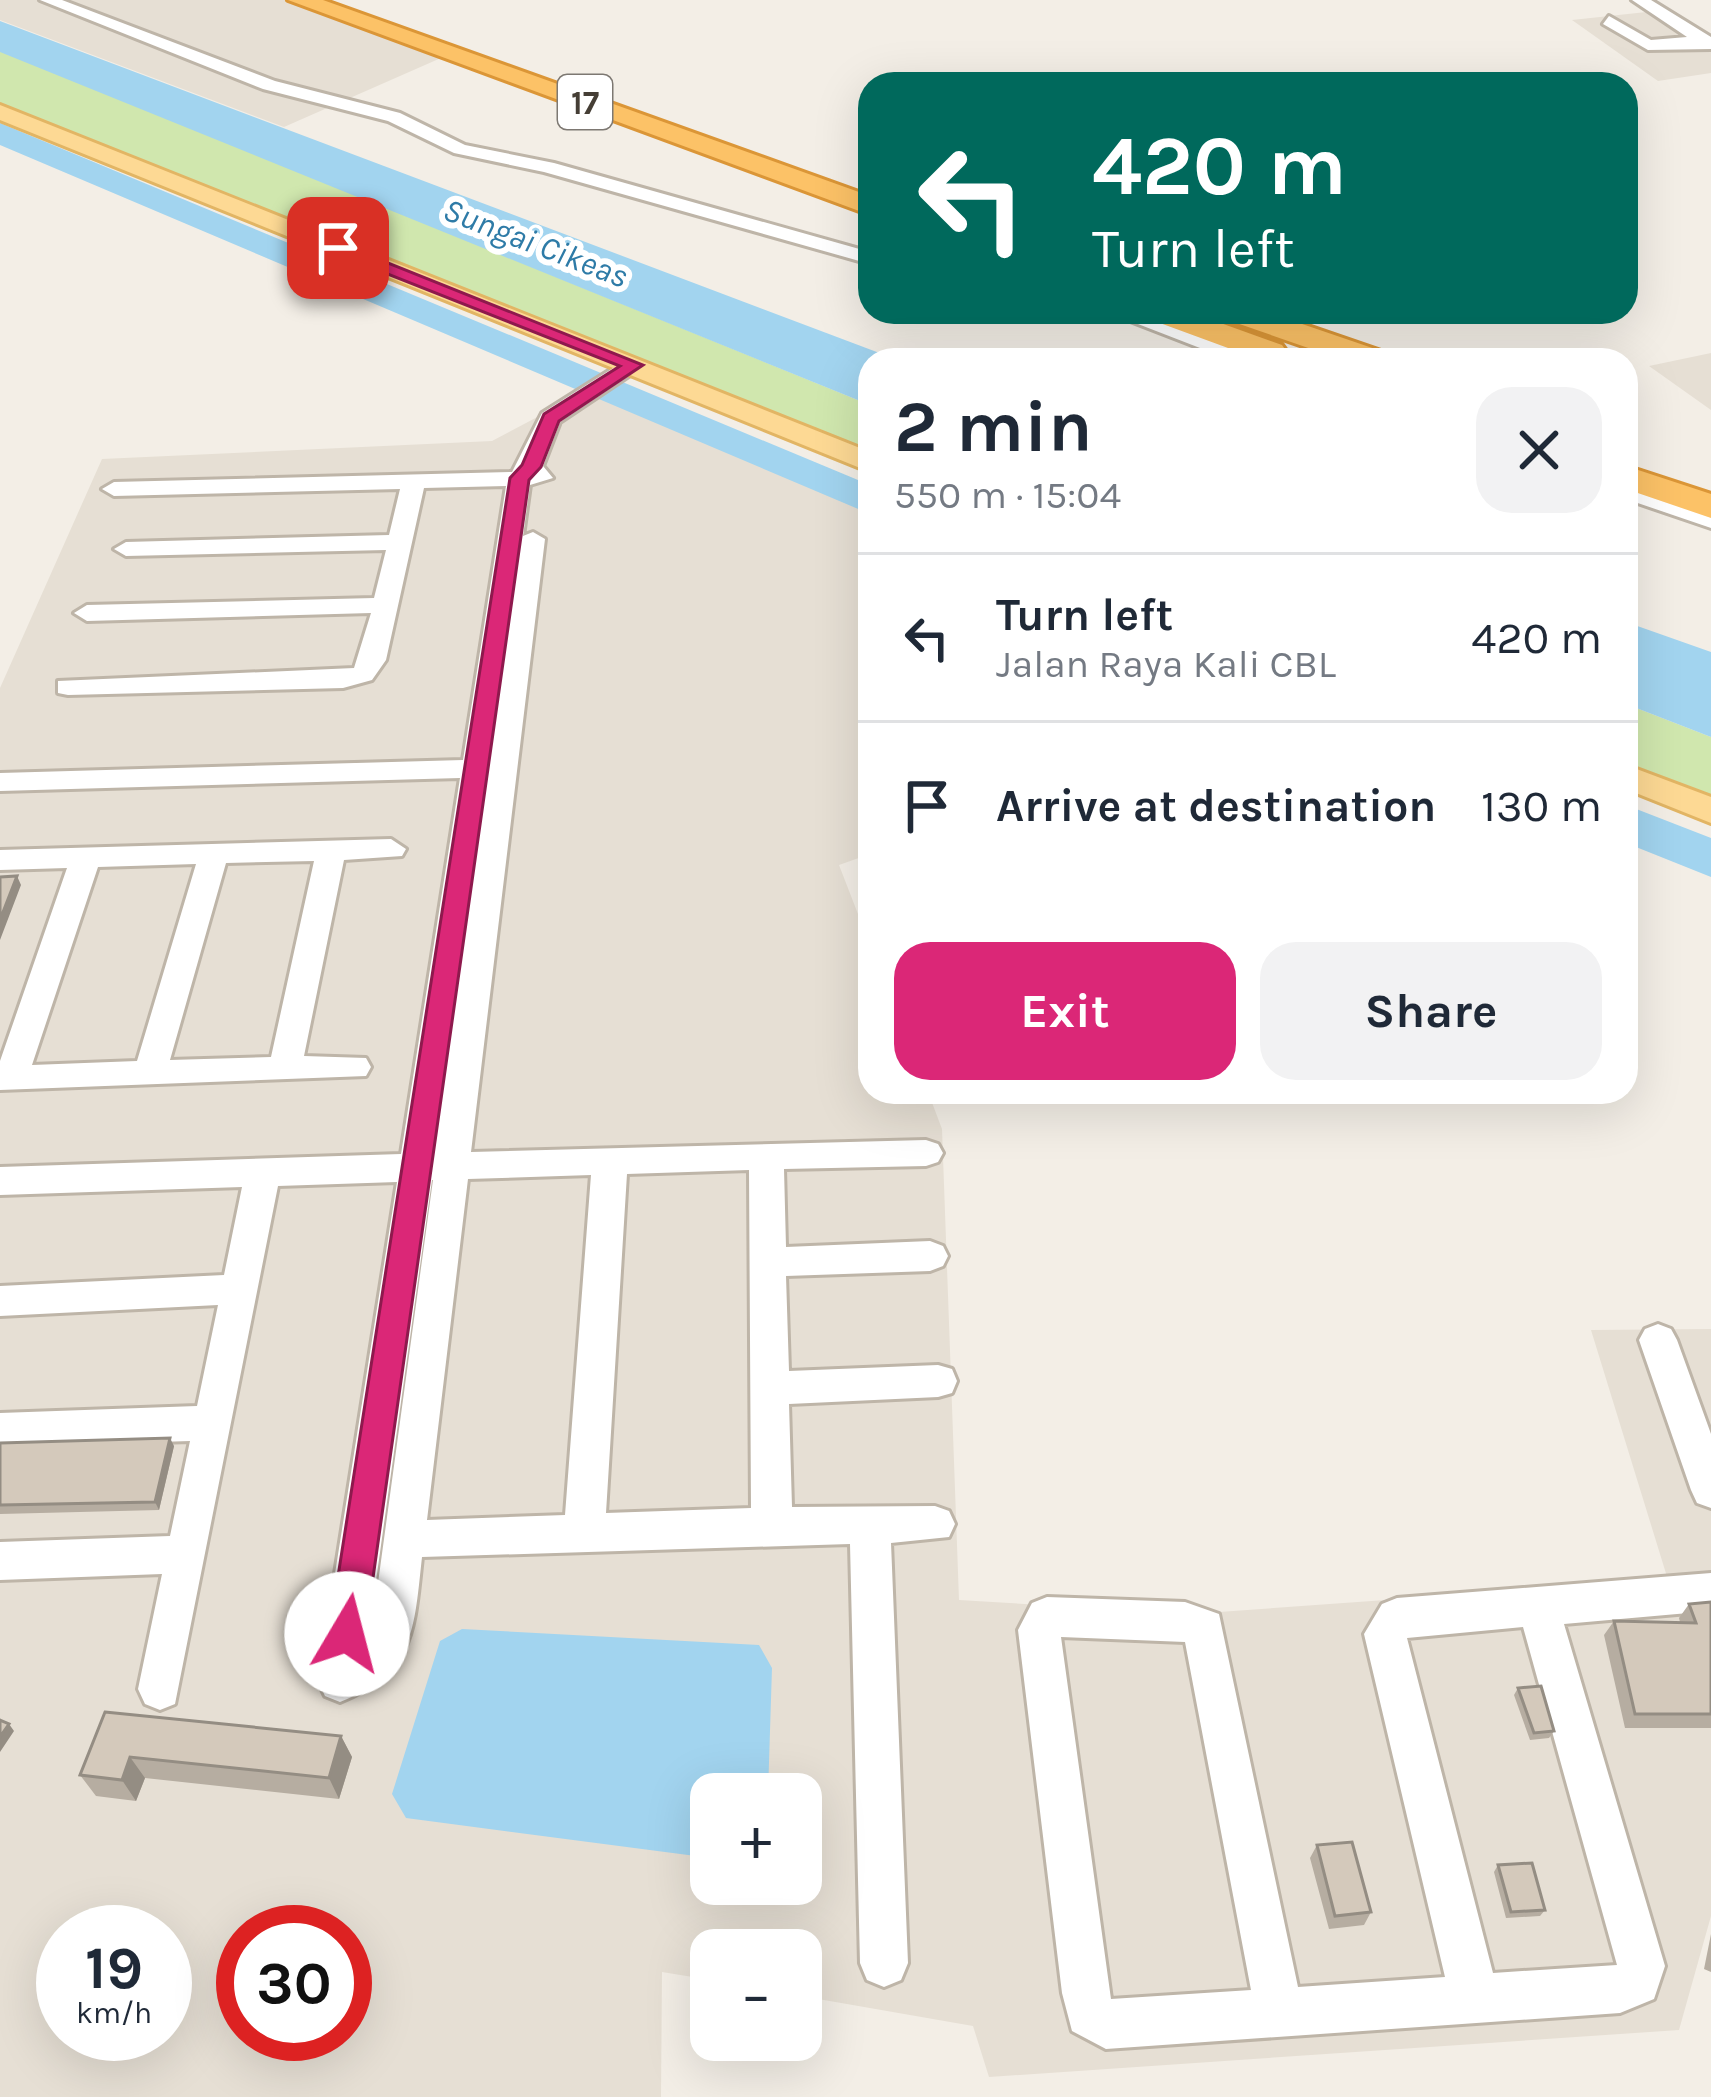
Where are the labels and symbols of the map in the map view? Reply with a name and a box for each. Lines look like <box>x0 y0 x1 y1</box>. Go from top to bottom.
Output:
road number: 17 <box>558 75 612 129</box>
water label: Sungai Cikeas <box>438 190 633 296</box>
pin <box>287 197 389 299</box>
position arrow <box>284 1571 410 1697</box>
speed limit sign: 30 <box>216 1905 372 2061</box>

